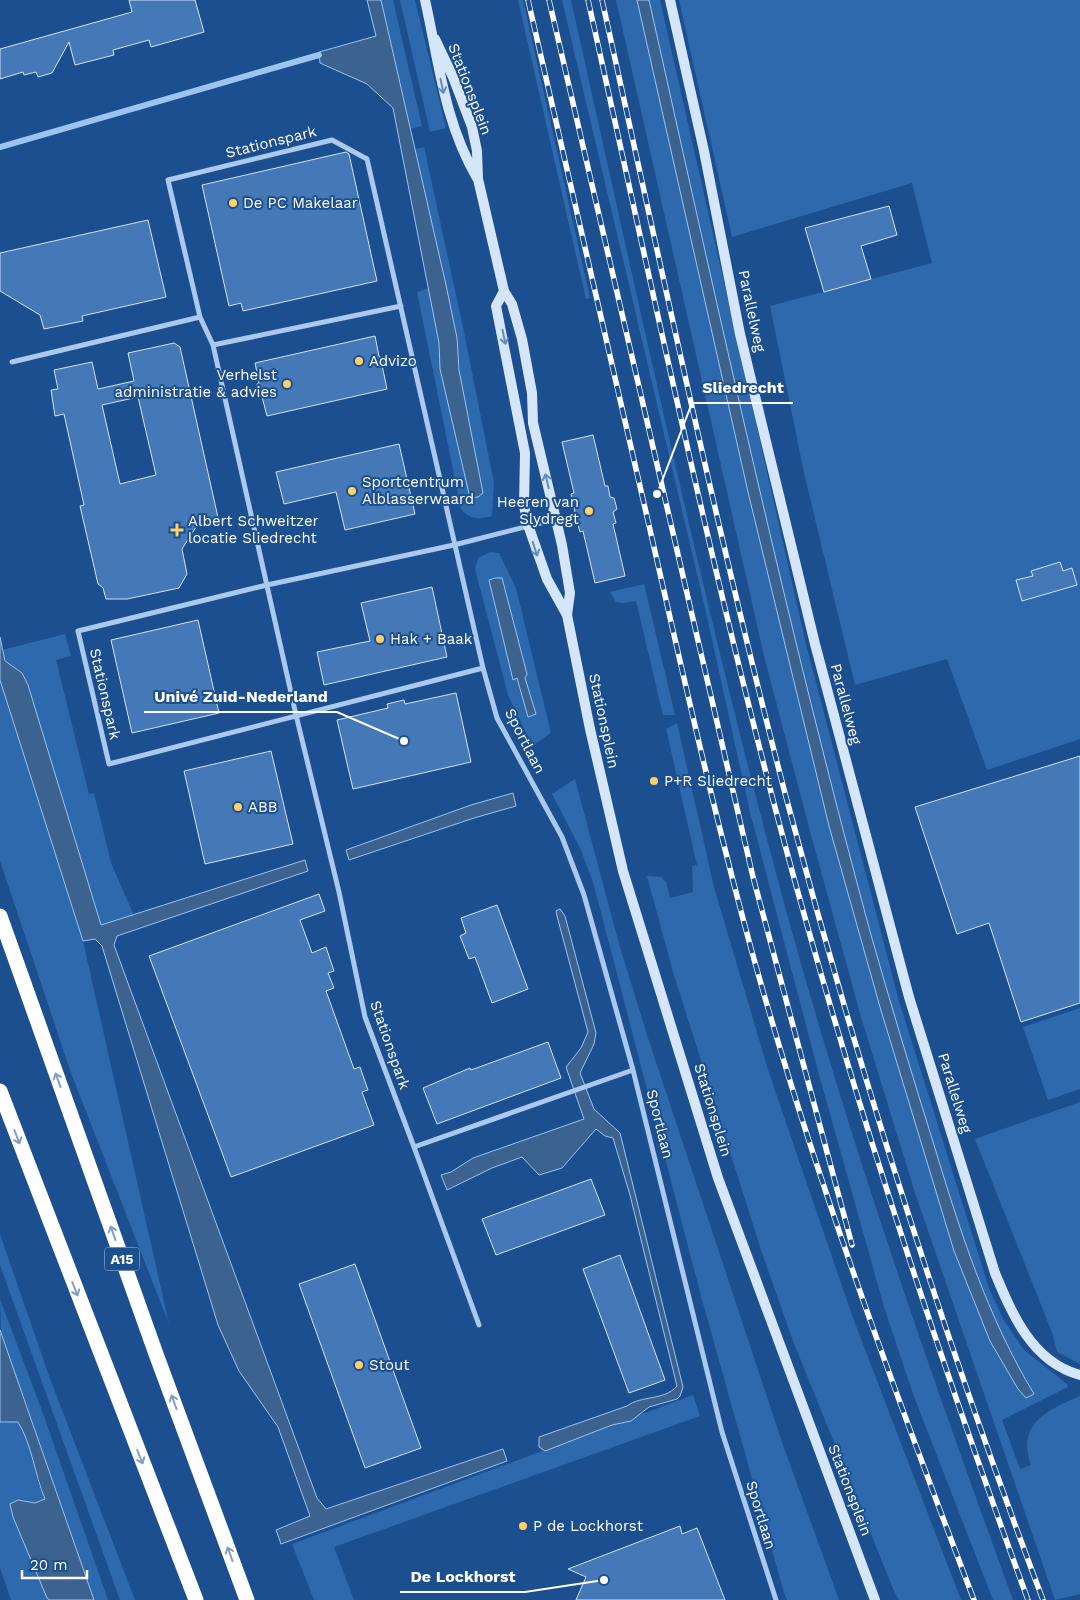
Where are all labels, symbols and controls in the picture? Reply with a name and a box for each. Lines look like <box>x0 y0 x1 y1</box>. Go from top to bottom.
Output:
street label: Stationsplein <box>444 41 496 137</box>
one-way arrow <box>438 78 447 94</box>
street label: Stationspark <box>224 122 319 162</box>
place label: De PC Makelaar <box>243 194 358 212</box>
marker: De PC Makelaar <box>227 197 239 209</box>
street label: Parallelweg <box>735 268 769 354</box>
one-way arrow <box>500 329 509 345</box>
place label: Advizo <box>369 352 417 370</box>
marker: Advizo <box>353 355 365 367</box>
place label: Verhelst administratie & advies <box>115 366 278 401</box>
callout: Sliedrecht <box>692 372 793 403</box>
marker: Verhelst administratie & advies <box>281 378 293 390</box>
text: Sliedrecht <box>702 378 784 397</box>
place label: Sportcentrum Alblasserwaard <box>362 473 474 508</box>
one-way arrow <box>542 474 551 490</box>
marker: Sportcentrum Alblasserwaard <box>346 485 358 497</box>
place label: Heeren van Slydregt <box>497 493 580 528</box>
marker: Heeren van Slydregt <box>583 505 595 517</box>
place label: Albert Schweitzer locatie Sliedrecht <box>188 512 319 547</box>
marker: Albert Schweitzer locatie Sliedrecht <box>170 523 184 537</box>
one-way arrow <box>531 540 540 556</box>
place label: Hak + Baak <box>390 630 473 648</box>
marker: Hak + Baak <box>374 633 386 645</box>
street label: Stationspark <box>86 647 124 742</box>
street label: Parallelweg <box>827 662 865 746</box>
street label: Stationsplein <box>585 672 623 770</box>
callout: Univé Zuid-Nederland <box>144 681 337 712</box>
text: Univé Zuid-Nederland <box>154 687 328 706</box>
street label: Sportlaan <box>501 705 549 777</box>
place label: P+R Sliedrecht <box>664 772 773 790</box>
marker: P+R Sliedrecht <box>648 775 660 787</box>
place label: ABB <box>248 798 278 816</box>
marker: ABB <box>232 801 244 813</box>
street label: Stationspark <box>366 998 414 1092</box>
street label: Parallelweg <box>934 1051 976 1135</box>
street label: Stationsplein <box>690 1061 736 1159</box>
one-way arrow <box>53 1072 62 1088</box>
street label: Sportlaan <box>643 1087 677 1161</box>
one-way arrow <box>13 1129 22 1144</box>
one-way arrow <box>108 1225 117 1241</box>
road number: A15 <box>104 1248 140 1270</box>
one-way arrow <box>71 1281 80 1296</box>
place label: Stout <box>369 1356 410 1374</box>
marker: Stout <box>353 1359 365 1371</box>
one-way arrow <box>169 1395 178 1410</box>
street label: Stationsplein <box>824 1442 876 1538</box>
one-way arrow <box>135 1449 145 1464</box>
street label: Sportlaan <box>742 1479 780 1551</box>
place label: P de Lockhorst <box>533 1517 644 1535</box>
marker: P de Lockhorst <box>517 1520 529 1532</box>
one-way arrow <box>225 1547 234 1562</box>
scale bar <box>22 1548 88 1580</box>
text: 20 m <box>30 1556 68 1574</box>
callout: De Lockhorst <box>400 1561 525 1592</box>
text: De Lockhorst <box>410 1567 516 1586</box>

